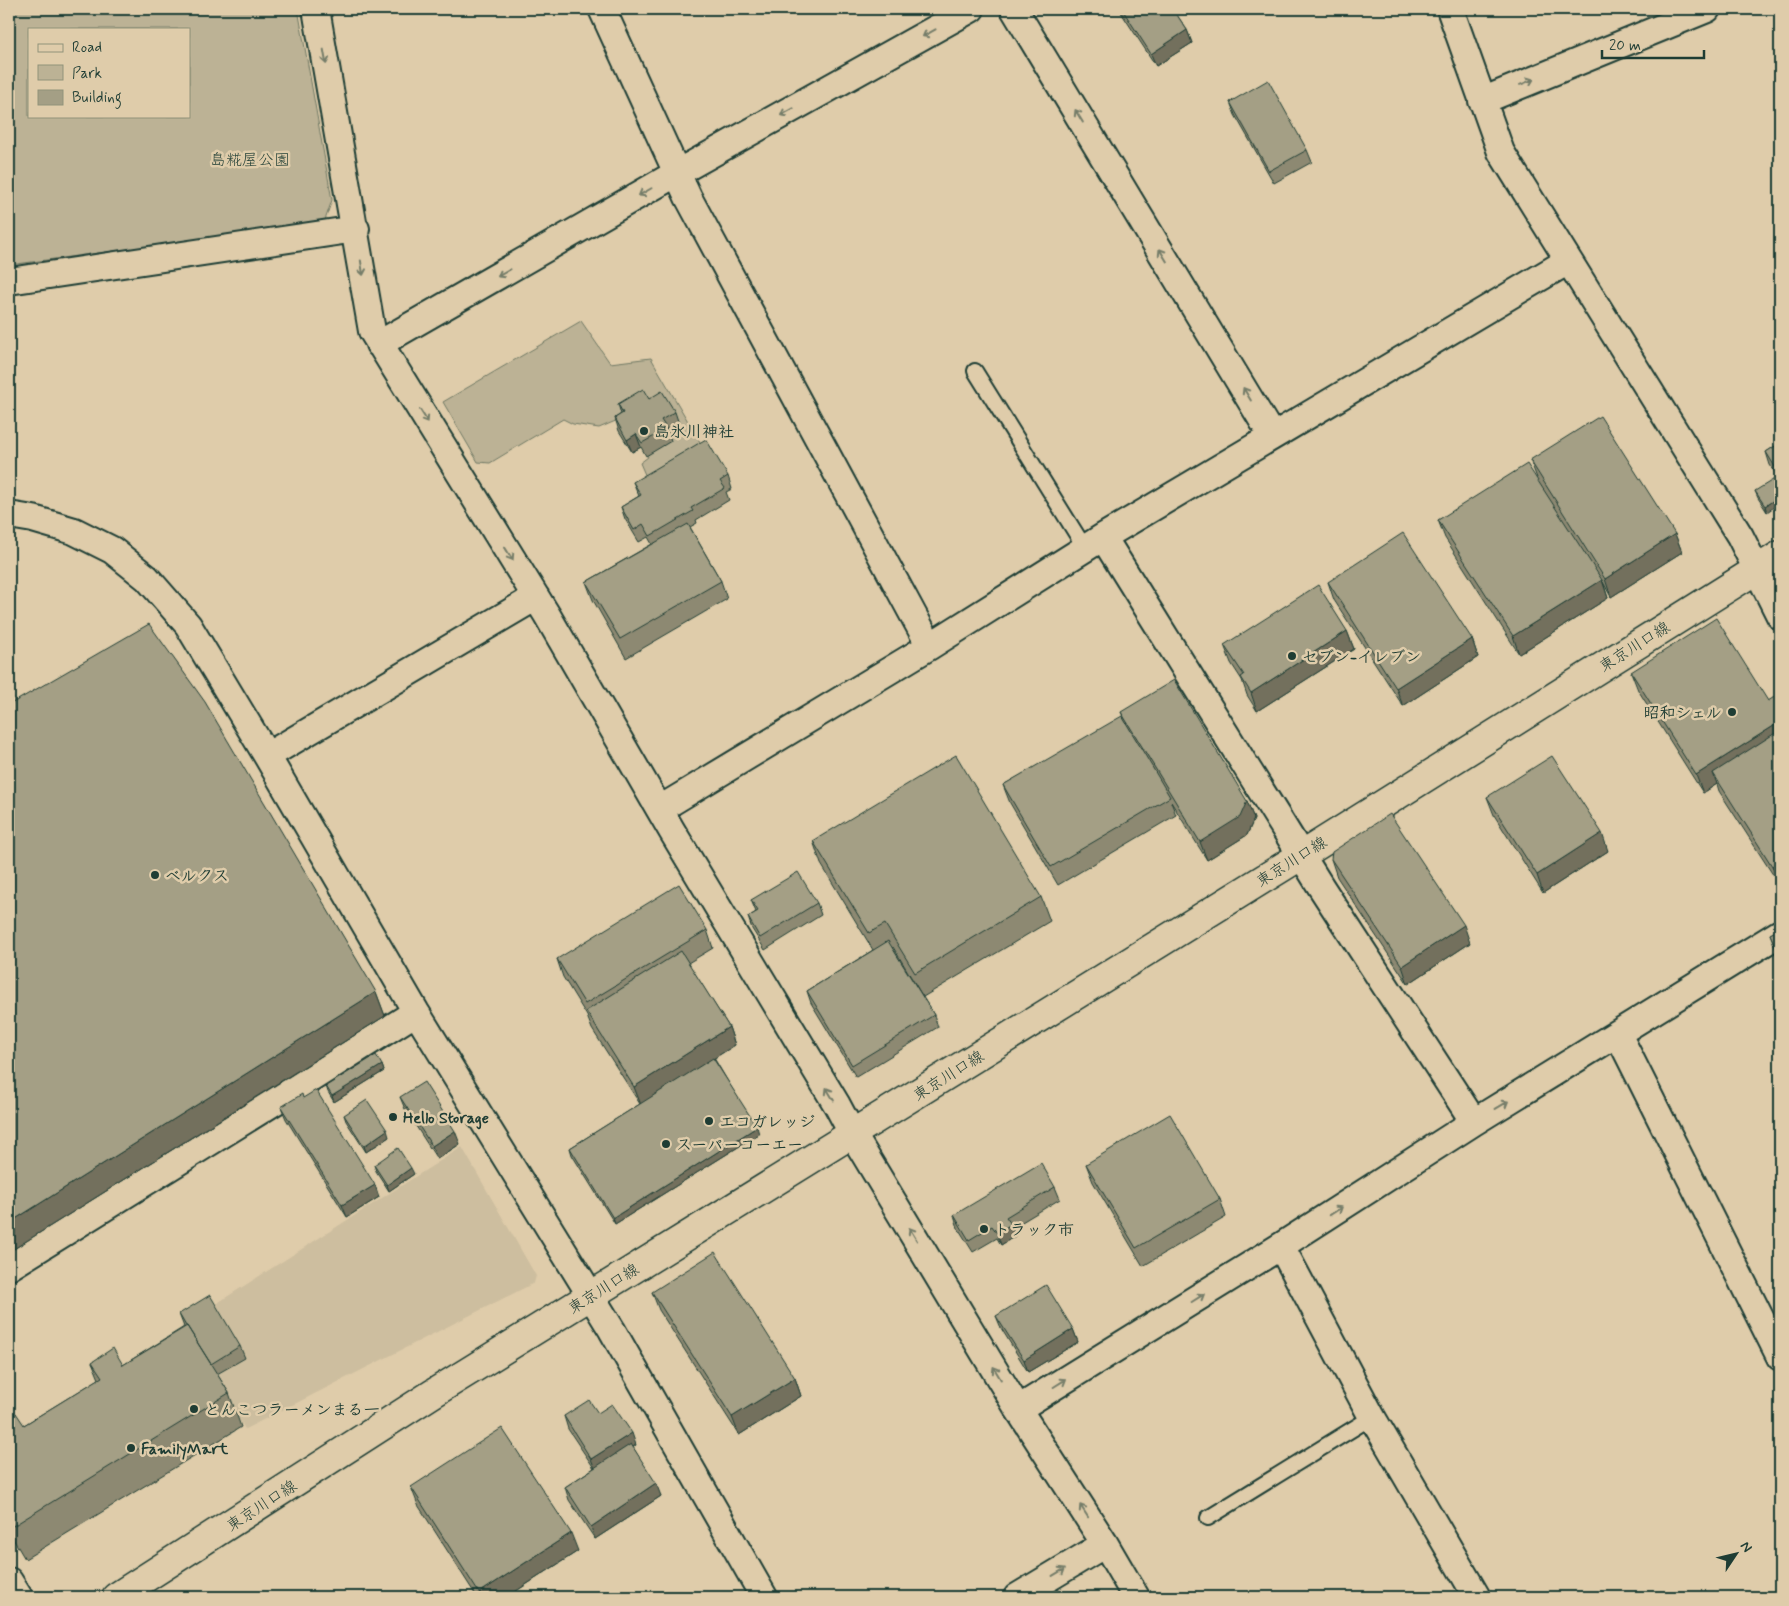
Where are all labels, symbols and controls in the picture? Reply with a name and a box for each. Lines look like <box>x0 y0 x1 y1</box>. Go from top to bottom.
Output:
legend <box>28 28 190 118</box>
one-way arrow <box>922 28 936 38</box>
scale bar <box>1602 28 1704 60</box>
text: 20 m <box>1609 36 1641 56</box>
text: Road <box>72 38 102 58</box>
one-way arrow <box>320 48 330 64</box>
text: Park <box>72 64 102 84</box>
one-way arrow <box>1520 77 1535 86</box>
text: Building <box>72 88 122 109</box>
one-way arrow <box>779 107 794 117</box>
one-way arrow <box>1074 109 1084 123</box>
park label: 島糀屋公園 <box>210 150 290 171</box>
one-way arrow <box>638 187 653 197</box>
one-way arrow <box>1158 248 1168 262</box>
one-way arrow <box>358 260 368 276</box>
one-way arrow <box>498 268 512 278</box>
one-way arrow <box>1242 387 1252 401</box>
one-way arrow <box>419 408 429 422</box>
place label: 島氷川神社 <box>654 422 734 443</box>
marker: 島氷川神社 <box>638 425 650 437</box>
one-way arrow <box>505 546 515 560</box>
street label: 東京川口線 <box>1595 617 1674 677</box>
place label: セブン-イレブン <box>1302 647 1421 668</box>
marker: セブン-イレブン <box>1286 650 1298 662</box>
place label: 昭和シェル <box>1643 703 1722 724</box>
marker: 昭和シェル <box>1726 706 1738 718</box>
street label: 東京川口線 <box>1252 832 1331 892</box>
place label: ベルクス <box>165 866 229 887</box>
marker: ベルクス <box>149 869 161 881</box>
street label: 東京川口線 <box>909 1046 988 1106</box>
one-way arrow <box>825 1088 835 1102</box>
one-way arrow <box>1495 1099 1509 1110</box>
place label: Hello Storage <box>403 1108 489 1130</box>
marker: Hello Storage <box>387 1111 399 1123</box>
place label: エコガレッジ <box>719 1112 815 1133</box>
marker: エコガレッジ <box>703 1115 715 1127</box>
place label: スーパーコーエー <box>676 1135 803 1156</box>
marker: スーパーコーエー <box>660 1138 672 1150</box>
one-way arrow <box>1328 1206 1342 1216</box>
place label: トラック市 <box>994 1220 1074 1241</box>
marker: トラック市 <box>978 1223 990 1235</box>
one-way arrow <box>908 1227 918 1241</box>
street label: 東京川口線 <box>564 1259 643 1319</box>
one-way arrow <box>1190 1292 1204 1302</box>
one-way arrow <box>992 1367 1002 1381</box>
one-way arrow <box>1052 1378 1066 1388</box>
place label: とんこつラーメンまる一 <box>204 1400 380 1421</box>
marker: とんこつラーメンまる一 <box>188 1403 200 1415</box>
place label: FamilyMart <box>141 1439 229 1460</box>
marker: FamilyMart <box>125 1442 137 1454</box>
street label: 東京川口線 <box>223 1476 301 1537</box>
one-way arrow <box>1078 1504 1088 1518</box>
north arrow <box>1712 1528 1762 1578</box>
text: N <box>1736 1538 1756 1556</box>
one-way arrow <box>1051 1567 1065 1577</box>

